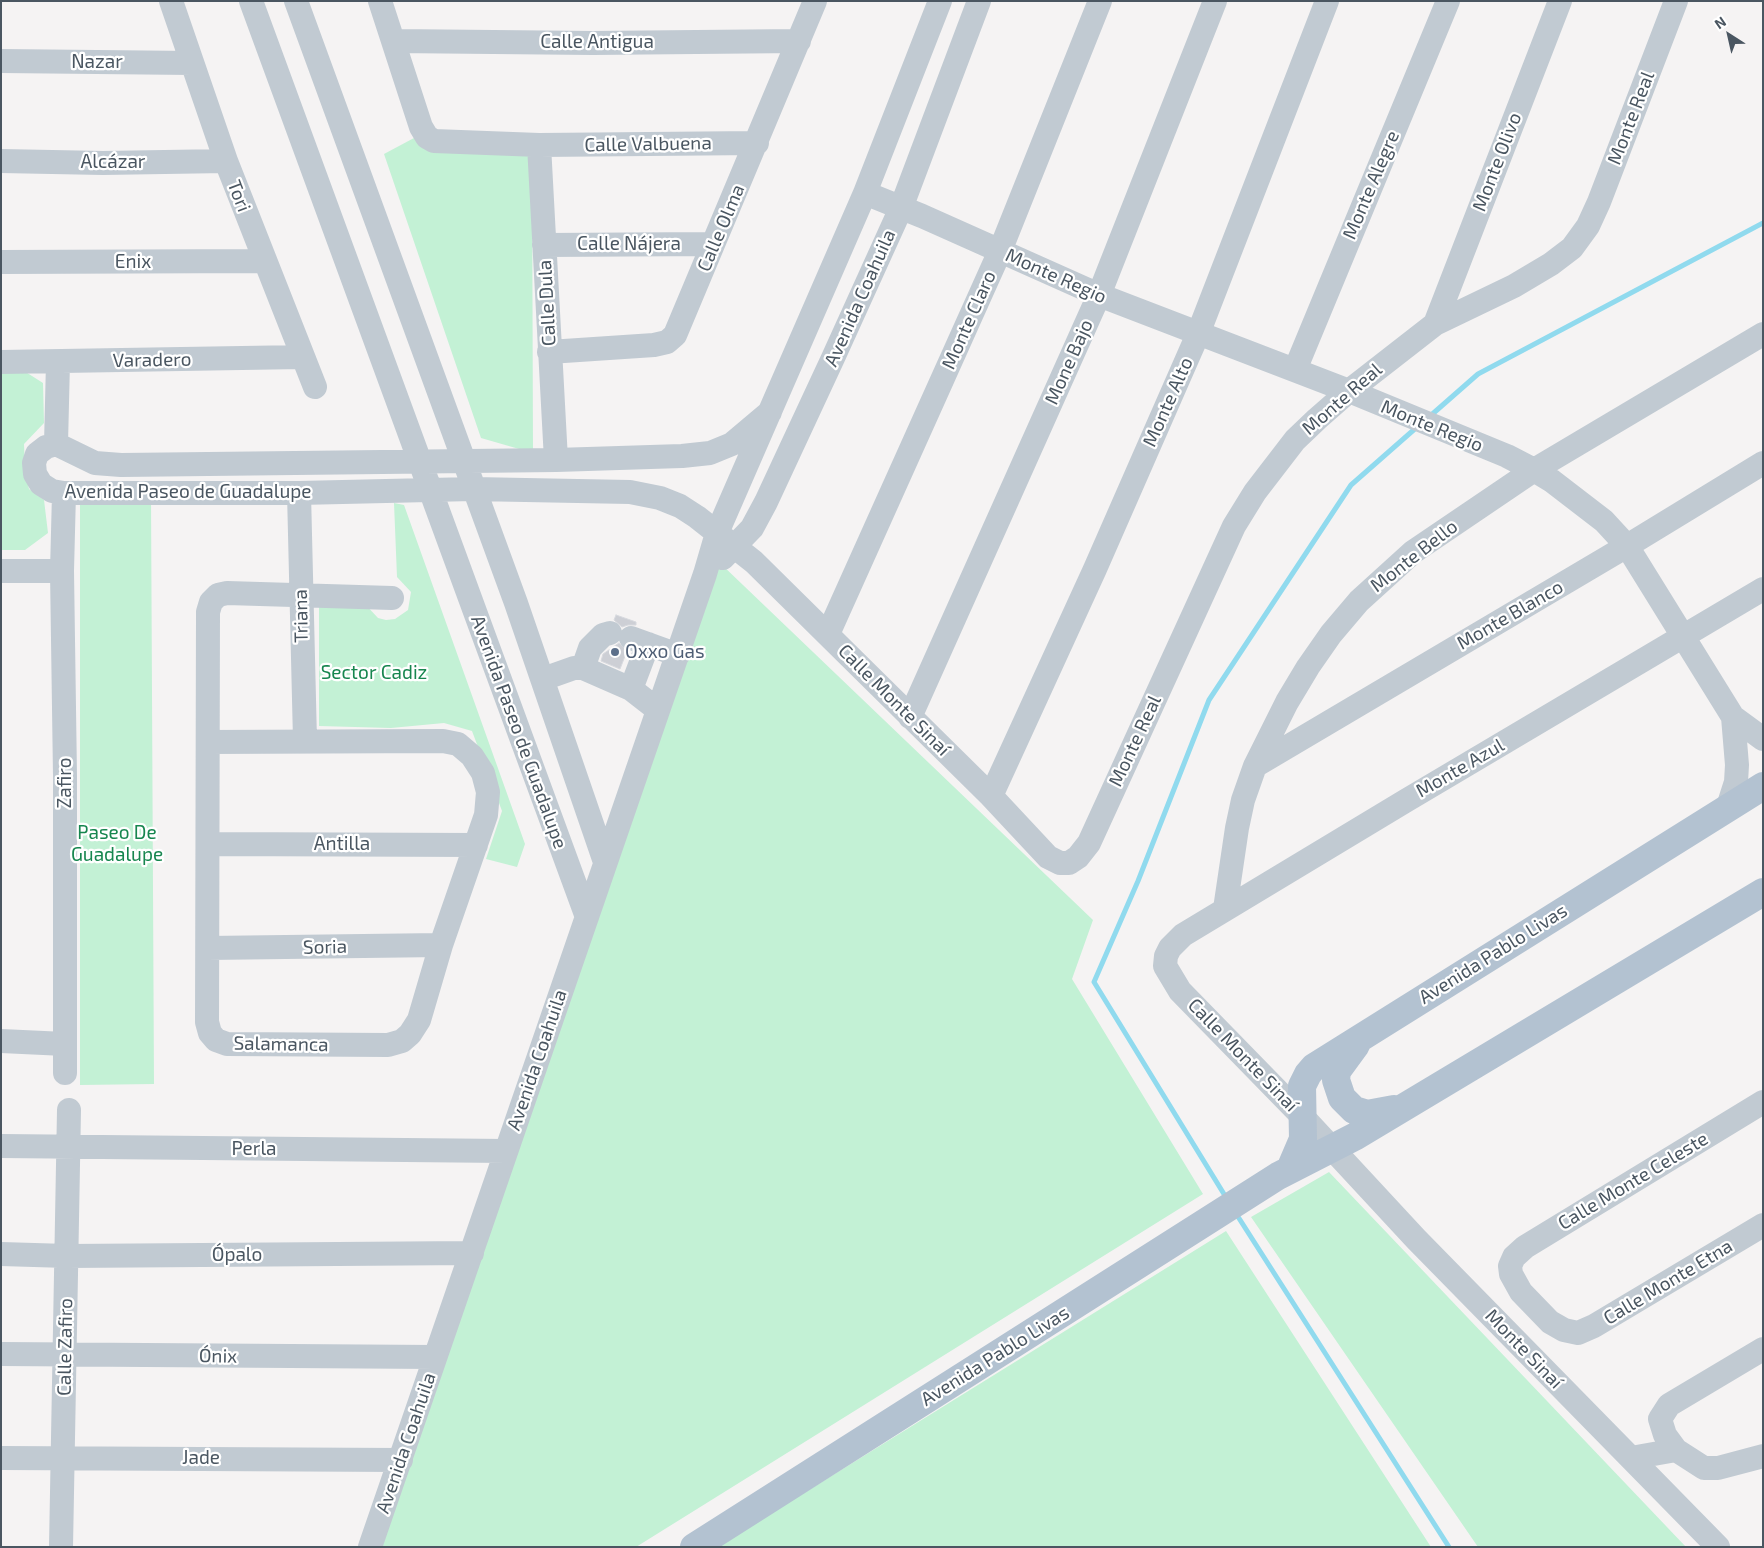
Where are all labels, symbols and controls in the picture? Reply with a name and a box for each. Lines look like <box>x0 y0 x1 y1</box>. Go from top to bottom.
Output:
north arrow <box>1704 10 1754 60</box>
text: N <box>1711 12 1729 32</box>
street label: Calle Antigua <box>540 31 654 53</box>
street label: Nazar <box>71 51 123 73</box>
street label: Monte Real <box>1603 68 1659 168</box>
street label: Monte Olivo <box>1468 109 1526 215</box>
street label: Monte Alegre <box>1338 127 1404 243</box>
street label: Calle Valbuena <box>584 131 712 157</box>
street label: Alcázar <box>81 151 145 173</box>
street label: Tori <box>223 177 255 215</box>
street label: Calle Olma <box>692 181 750 275</box>
street label: Avenida Coahuila <box>820 226 900 370</box>
street label: Calle Nájera <box>577 233 681 255</box>
street label: Monte Regio <box>1002 244 1110 308</box>
street label: Enix <box>115 251 151 273</box>
street label: Calle Dula <box>533 259 561 347</box>
street label: Monte Claro <box>937 267 1001 373</box>
street label: Mone Bajo <box>1040 316 1098 408</box>
street label: Varadero <box>112 348 192 372</box>
street label: Monte Alto <box>1138 354 1198 450</box>
street label: Monte Real <box>1298 358 1386 440</box>
street label: Monte Regio <box>1378 395 1486 457</box>
street label: Avenida Paseo de Guadalupe <box>65 481 311 503</box>
street label: Monte Bello <box>1366 515 1462 597</box>
street label: Monte Blanco <box>1453 575 1567 655</box>
street label: Triana <box>289 589 313 643</box>
street label: Avenida Paseo de Guadalupe <box>466 612 572 852</box>
street label: Calle Monte Sinaí <box>833 639 955 761</box>
place label: Oxxo Gas <box>625 641 705 663</box>
marker: Oxxo Gas <box>609 646 621 658</box>
park label: Sector Cadiz <box>321 662 427 684</box>
street label: Monte Real <box>1104 692 1166 790</box>
street label: Monte Azul <box>1412 734 1508 802</box>
street label: Zafiro <box>54 758 76 808</box>
park label: Paseo De Guadalupe <box>71 822 163 866</box>
street label: Antilla <box>314 833 370 855</box>
street label: Avenida Pablo Livas <box>1415 899 1571 1009</box>
street label: Soria <box>303 935 347 959</box>
street label: Avenida Coahuila <box>502 987 572 1133</box>
street label: Calle Monte Sinaí <box>1183 994 1303 1116</box>
street label: Salamanca <box>233 1032 329 1056</box>
street label: Calle Monte Celeste <box>1554 1127 1712 1235</box>
street label: Perla <box>232 1138 276 1160</box>
street label: Calle Monte Etna <box>1599 1234 1737 1330</box>
street label: Ópalo <box>212 1244 262 1266</box>
street label: Calle Zafiro <box>53 1298 77 1396</box>
street label: Avenida Pablo Livas <box>917 1301 1073 1411</box>
street label: Monte Sinaí <box>1480 1304 1568 1394</box>
street label: Ónix <box>199 1344 237 1368</box>
street label: Avenida Coahuila <box>371 1370 441 1516</box>
street label: Jade <box>182 1447 220 1469</box>

